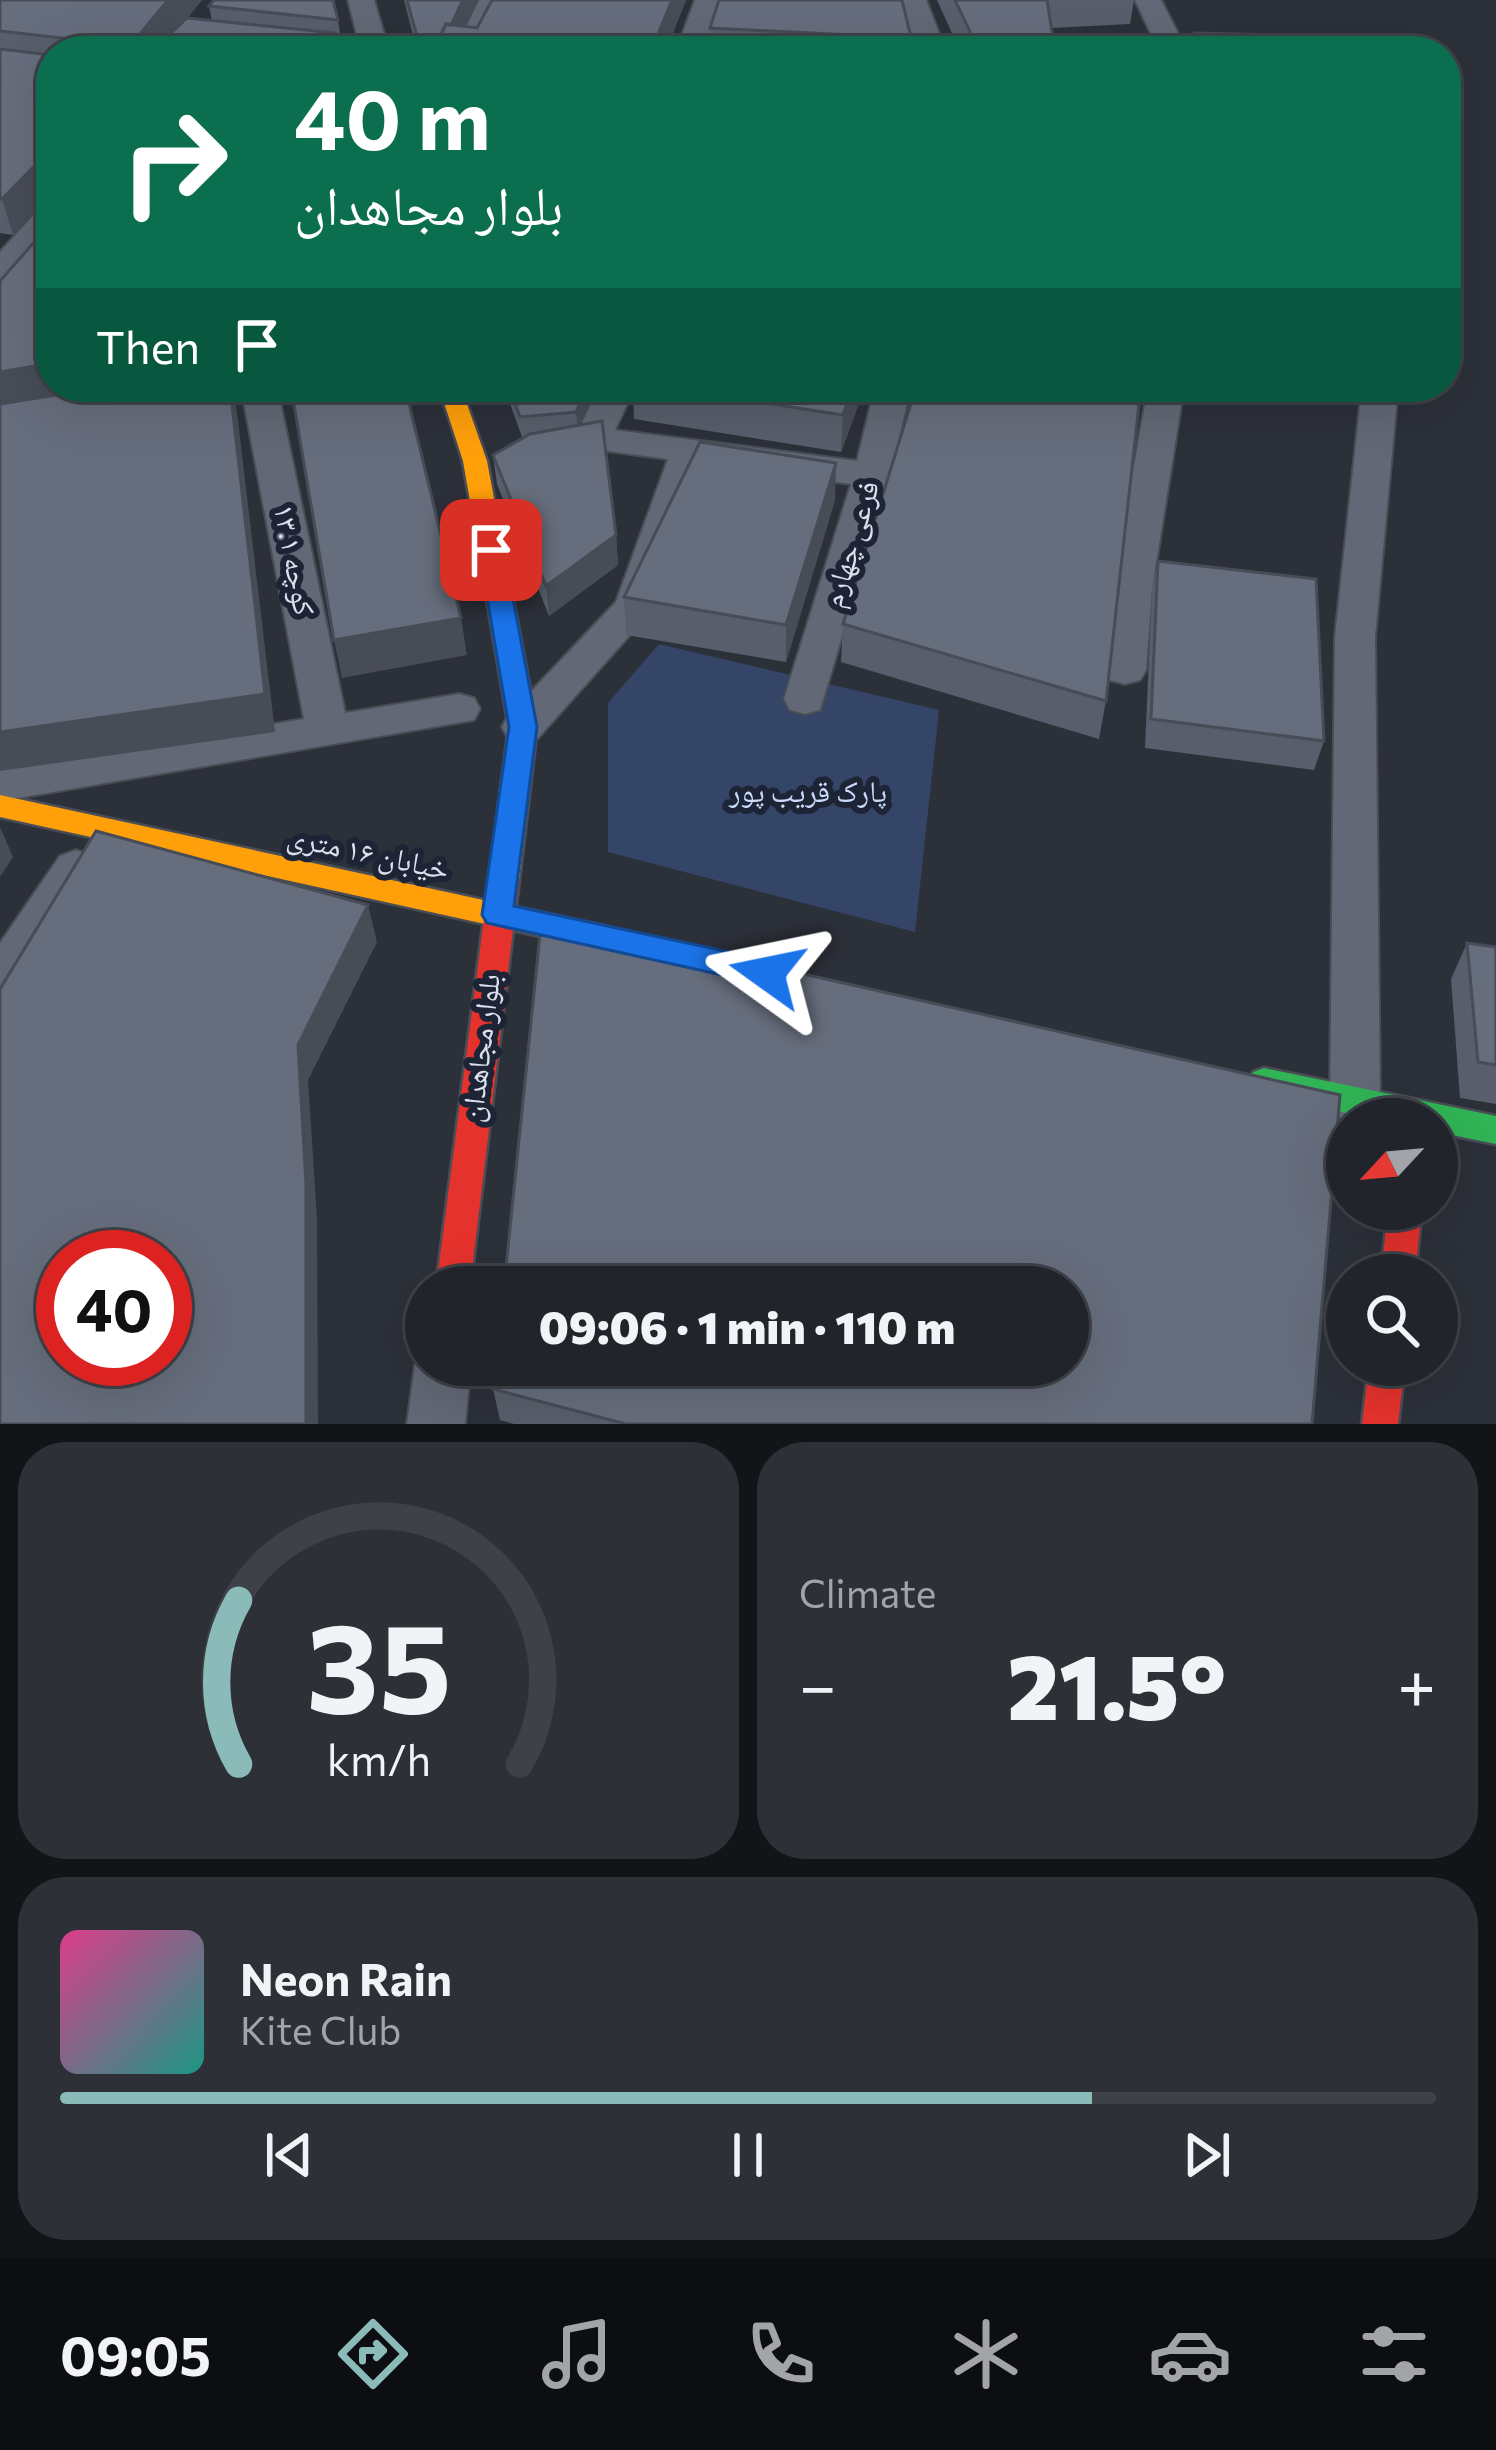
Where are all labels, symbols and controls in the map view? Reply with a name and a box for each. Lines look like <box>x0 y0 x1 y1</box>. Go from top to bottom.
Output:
text: 40 m <box>294 65 491 167</box>
icon: right <box>96 84 252 240</box>
text: بلوار مجاهدان <box>294 170 563 236</box>
icon: arrive <box>224 312 290 378</box>
text: Then <box>96 318 200 373</box>
street label: فرعی چهارم <box>812 475 888 612</box>
pin <box>440 499 542 601</box>
street label: کوچه ۱۳.۱ <box>266 501 325 619</box>
icon: arrive <box>458 517 524 583</box>
park label: پارک قریب پور <box>728 771 887 810</box>
street label: خیابان ۱۶ متری <box>284 815 453 888</box>
position arrow <box>704 910 830 1036</box>
street label: بلوار مجاهدان <box>451 971 508 1124</box>
north arrow <box>1326 1098 1458 1230</box>
map controls <box>1326 1098 1458 1386</box>
speed limit sign: 40 <box>36 1230 192 1386</box>
button: search <box>1326 1254 1458 1386</box>
text: 09:06 · 1 min · 110 m <box>539 1298 955 1353</box>
text: Climate <box>799 1568 936 1616</box>
text: 35 <box>306 1586 451 1739</box>
text: 21.5° <box>1007 1628 1227 1739</box>
text: − <box>799 1643 837 1724</box>
text: + <box>1397 1643 1436 1724</box>
text: km/h <box>326 1731 431 1784</box>
text: Neon Rain <box>240 1950 452 2005</box>
text: Kite Club <box>240 2005 401 2053</box>
icon: previous <box>256 2122 322 2188</box>
icon: pause <box>715 2122 781 2188</box>
icon: next <box>1174 2122 1240 2188</box>
icon: directions <box>331 2312 415 2396</box>
icon: music <box>535 2312 619 2396</box>
icon: phone <box>739 2312 823 2396</box>
icon: climate <box>944 2312 1028 2396</box>
icon: car <box>1148 2312 1232 2396</box>
icon: filters <box>1352 2312 1436 2396</box>
text: 09:05 <box>60 2321 211 2387</box>

